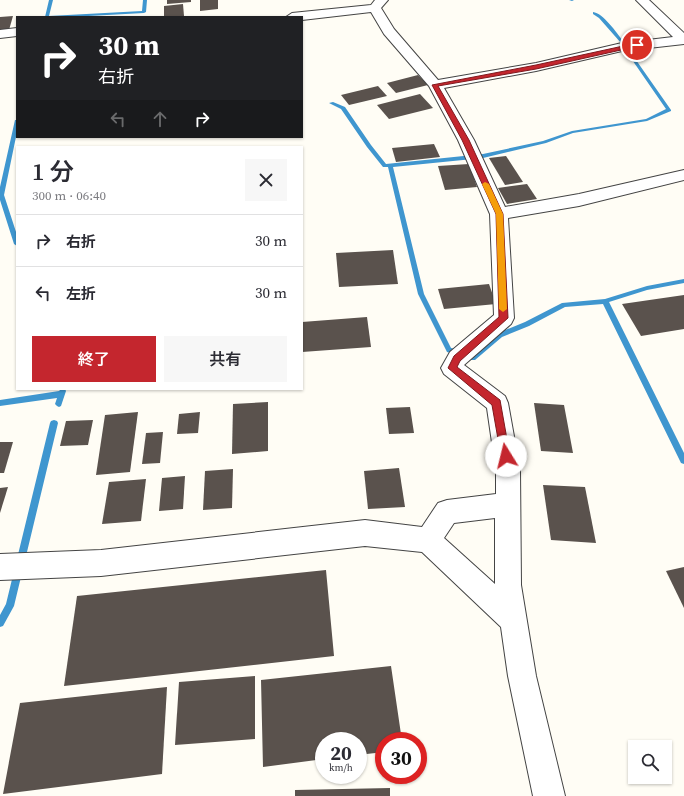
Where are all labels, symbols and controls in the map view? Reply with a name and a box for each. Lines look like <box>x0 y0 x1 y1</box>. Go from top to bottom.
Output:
text: 30 m <box>98 26 160 64</box>
pin <box>620 28 654 62</box>
icon: right <box>32 32 84 84</box>
icon: arrive <box>626 34 648 56</box>
text: 右折 <box>98 64 134 89</box>
icon: left <box>107 108 129 130</box>
icon: ahead <box>149 108 171 130</box>
icon: right <box>191 108 213 130</box>
text: 1 分 <box>32 155 74 188</box>
button: close <box>245 159 287 201</box>
text: 300 m · 06:40 <box>32 187 106 204</box>
icon: right <box>32 230 54 252</box>
text: 30 m <box>255 230 287 251</box>
text: 右折 <box>66 231 96 252</box>
icon: left <box>32 282 54 304</box>
text: 30 m <box>255 282 287 303</box>
text: 左折 <box>66 283 96 304</box>
button: 終了 <box>32 336 156 382</box>
button: 共有 <box>164 336 287 382</box>
position arrow <box>485 435 527 477</box>
speed limit sign: 30 <box>375 732 427 784</box>
text: 20 <box>330 739 352 767</box>
map controls <box>628 740 672 784</box>
button: search <box>628 740 672 784</box>
text: km/h <box>329 761 353 774</box>

